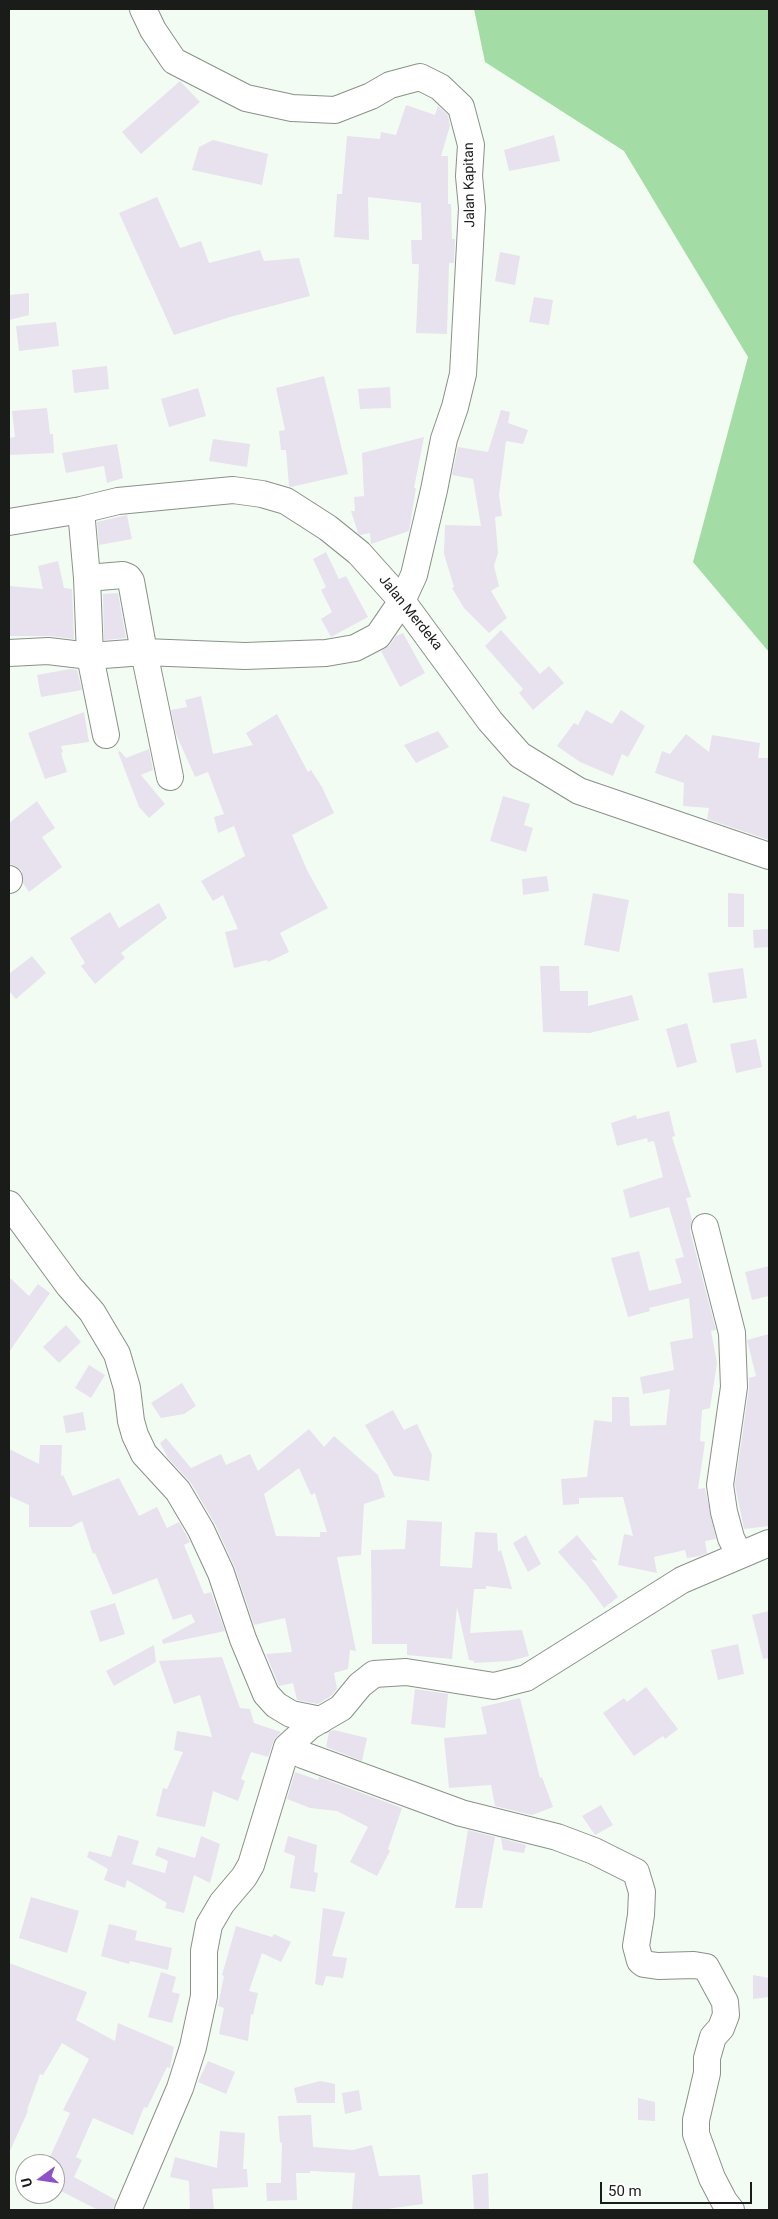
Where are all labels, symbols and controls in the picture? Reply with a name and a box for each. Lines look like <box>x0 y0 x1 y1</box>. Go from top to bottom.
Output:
street label: Jalan Kapitan <box>461 142 479 228</box>
street label: Jalan Merdeka <box>375 572 445 654</box>
north arrow <box>15 2154 65 2204</box>
scale bar <box>603 2172 756 2204</box>
text: U <box>18 2176 35 2189</box>
text: 50 m <box>608 2182 642 2200</box>

